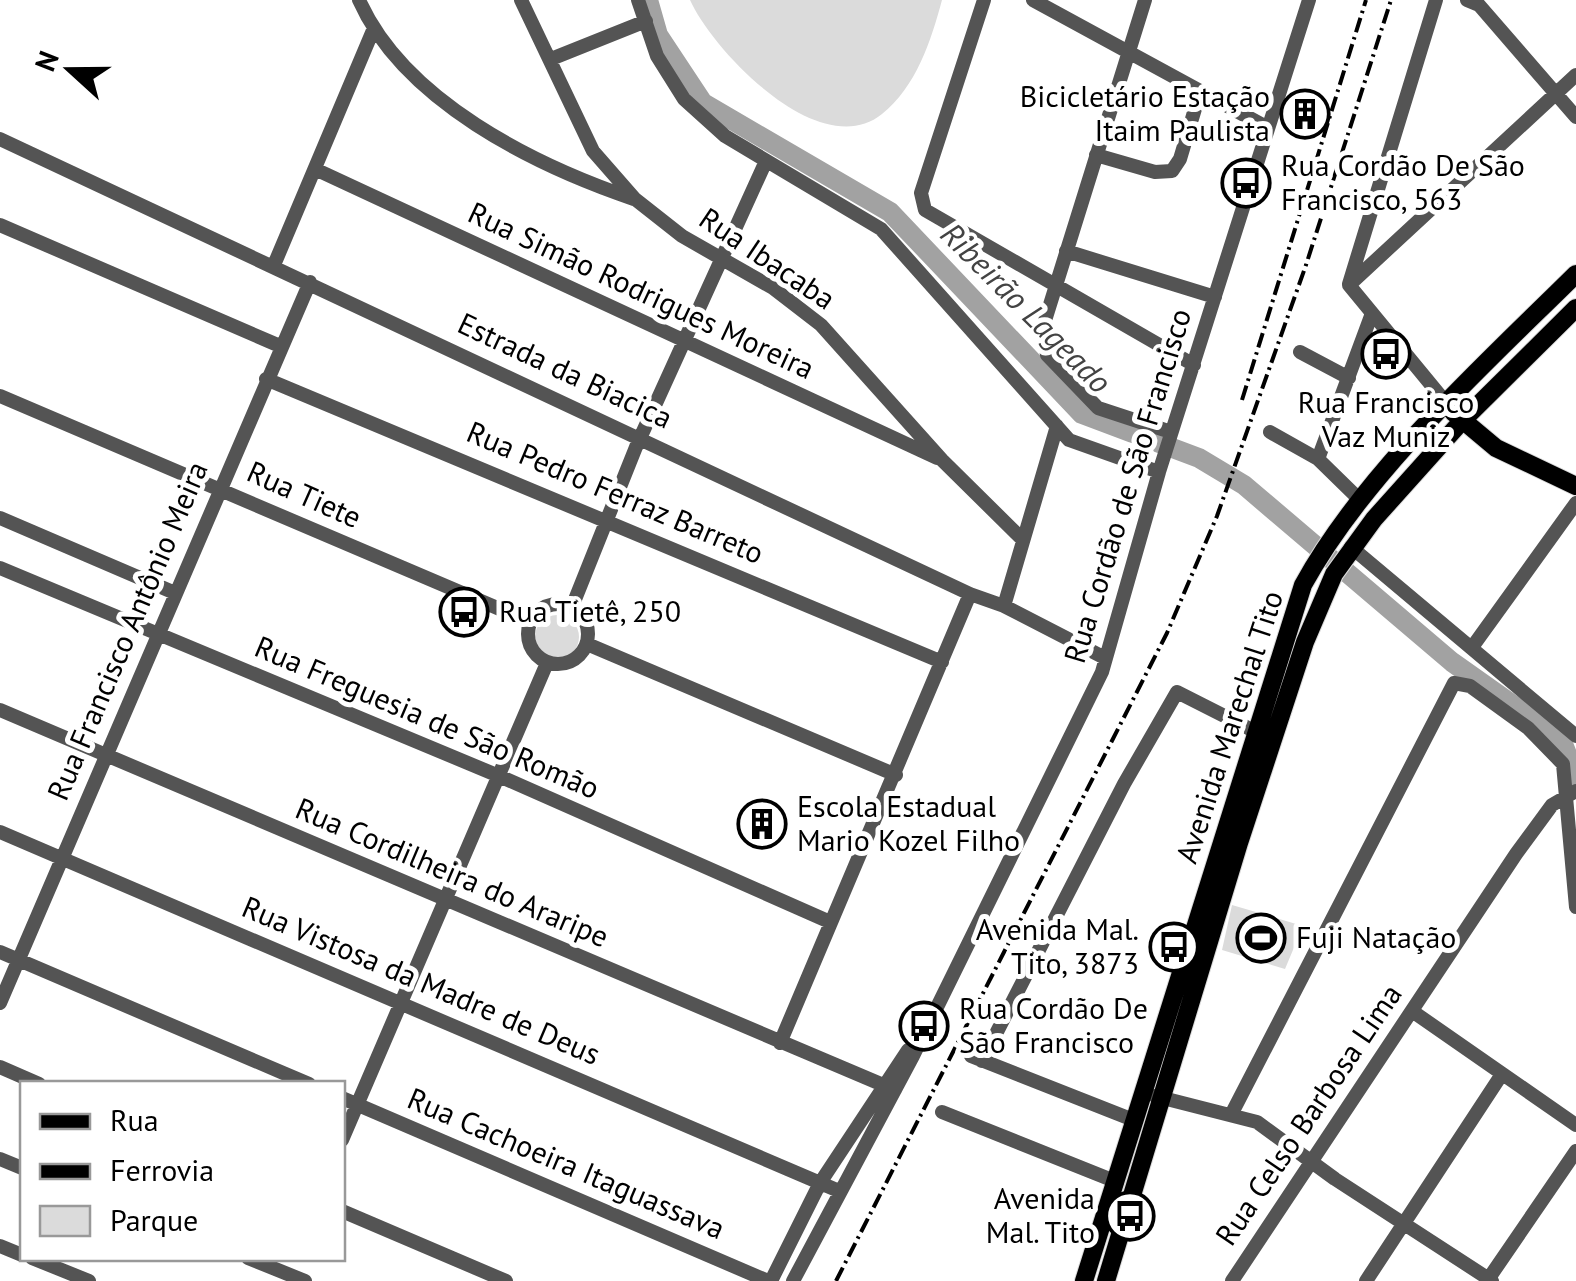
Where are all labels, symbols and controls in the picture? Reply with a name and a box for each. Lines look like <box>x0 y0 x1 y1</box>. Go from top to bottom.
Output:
north arrow <box>20 20 120 120</box>
text: N <box>26 46 67 76</box>
place label: Bicicletário Estação Itaim Paulista <box>1020 76 1270 149</box>
building icon: Bicicletário Estação Itaim Paulista <box>1279 88 1331 140</box>
place label: Rua Cordão De São Francisco, 563 <box>1281 145 1525 218</box>
bus stop icon: Rua Cordão De São Francisco, 563 <box>1220 157 1272 209</box>
street label: Rua Simão Rodrigues Moreira <box>462 192 821 387</box>
street label: Rua Ibacaba <box>692 198 843 318</box>
water label: Ribeirão Lageado <box>932 213 1121 402</box>
street label: Estrada da Biacica <box>452 303 679 436</box>
street label: Rua Cordão de São Francisco <box>1054 304 1199 667</box>
bus stop icon: Rua Francisco Vaz Muniz <box>1360 328 1412 380</box>
place label: Rua Francisco Vaz Muniz <box>1298 382 1474 455</box>
street label: Rua Pedro Ferraz Barreto <box>461 411 770 572</box>
street label: Rua Tiete <box>242 451 368 536</box>
street label: Rua Francisco Antônio Meira <box>37 455 216 806</box>
street label: Avenida Marechal Tito <box>1166 585 1291 868</box>
bus stop icon: Rua Tietê, 250 <box>438 586 490 638</box>
place label: Rua Tietê, 250 <box>499 591 681 630</box>
street label: Rua Freguesia de São Romão <box>249 626 606 807</box>
place label: Escola Estadual Mario Kozel Filho <box>797 786 1020 859</box>
street label: Rua Cordilheira do Araripe <box>290 788 615 955</box>
building icon: Escola Estadual Mario Kozel Filho <box>736 798 788 850</box>
street label: Rua Vistosa da Madre de Deus <box>237 886 606 1073</box>
place label: Avenida Mal. Tito, 3873 <box>976 909 1139 982</box>
sports icon: Fuji Natação <box>1235 912 1287 964</box>
place label: Fuji Natação <box>1296 917 1456 956</box>
bus stop icon: Avenida Mal. Tito, 3873 <box>1148 921 1200 973</box>
street label: Rua Celso Barbosa Lima <box>1206 976 1410 1252</box>
place label: Rua Cordão De São Francisco <box>959 988 1148 1061</box>
bus stop icon: Rua Cordão De São Francisco <box>898 1000 950 1052</box>
street label: Rua Cachoeira Itaguassava <box>402 1078 731 1247</box>
legend <box>20 1081 345 1261</box>
text: Rua <box>110 1100 159 1139</box>
text: Ferrovia <box>110 1150 214 1189</box>
place label: Avenida Mal. Tito <box>986 1178 1095 1251</box>
bus stop icon: Avenida Mal. Tito <box>1104 1190 1156 1242</box>
text: Parque <box>110 1200 198 1239</box>

